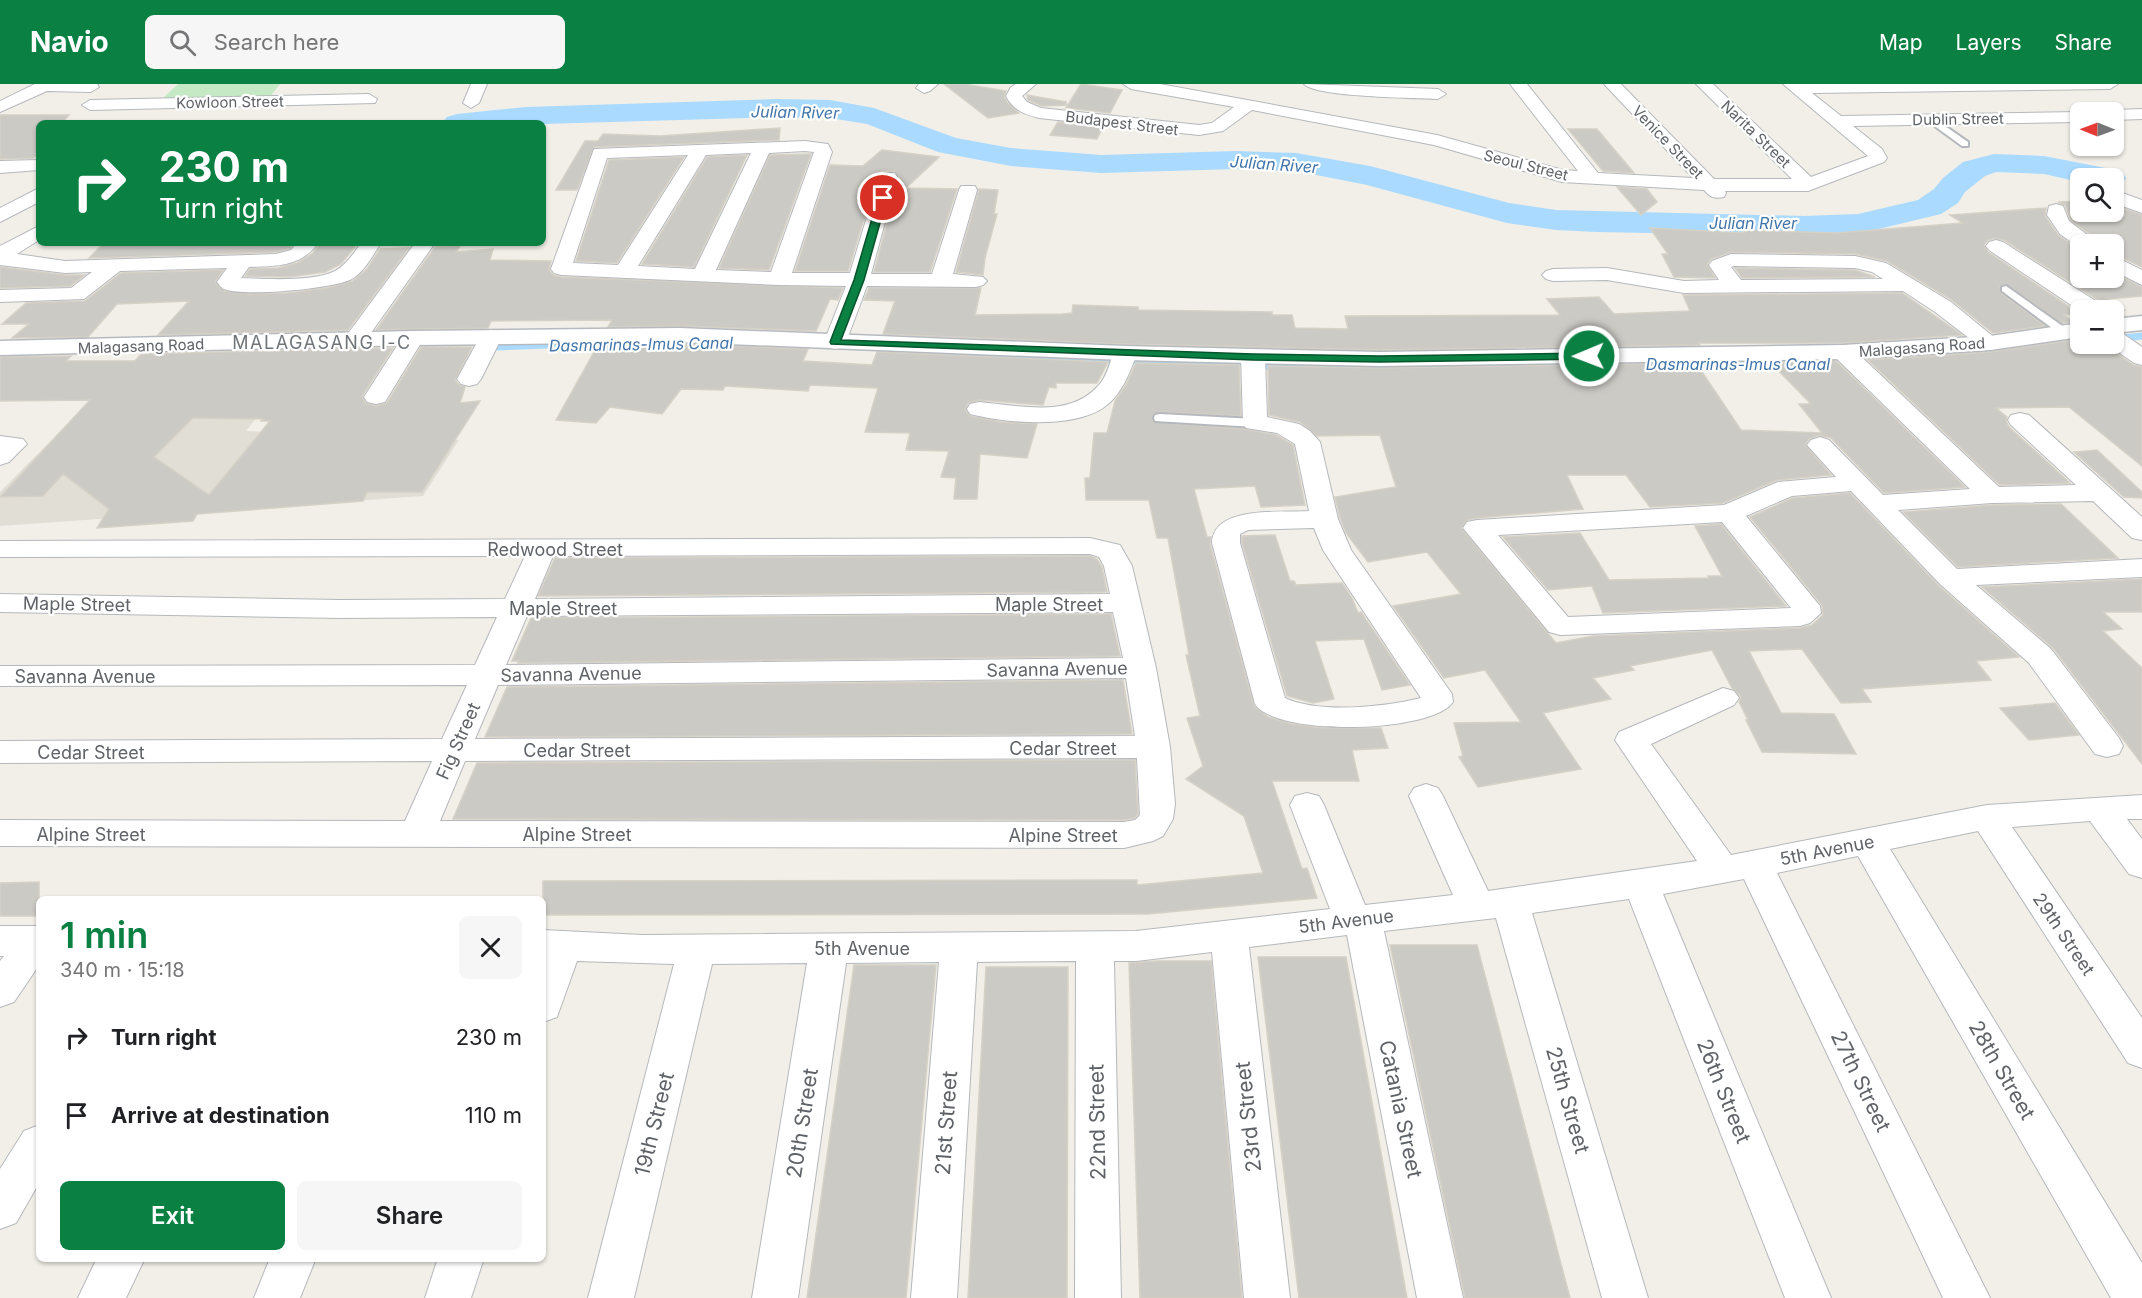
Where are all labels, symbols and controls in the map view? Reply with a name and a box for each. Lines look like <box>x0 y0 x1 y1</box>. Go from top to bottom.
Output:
search box <box>145 15 565 69</box>
text: Navio <box>30 25 109 59</box>
icon: search <box>166 26 199 59</box>
text: Search here <box>214 29 339 55</box>
text: Map <box>1879 30 1923 55</box>
text: Layers <box>1956 30 2022 55</box>
text: Share <box>2055 30 2112 55</box>
street label: Kowloon Street <box>176 92 284 112</box>
street label: Narita Street <box>1717 96 1795 172</box>
water label: Julian River <box>751 101 840 123</box>
street label: Venice Street <box>1628 101 1708 183</box>
north arrow <box>2070 102 2124 156</box>
map controls <box>2070 102 2124 354</box>
street label: Budapest Street <box>1064 107 1180 139</box>
street label: Dublin Street <box>1912 109 2004 129</box>
text: 230 m <box>159 141 289 192</box>
icon: right <box>60 144 138 222</box>
street label: Seoul Street <box>1482 145 1570 185</box>
water label: Julian River <box>1229 151 1320 177</box>
button: search <box>2070 168 2124 222</box>
pin <box>857 172 908 223</box>
icon: arrive <box>866 181 899 214</box>
text: Turn right <box>159 192 283 225</box>
water label: Julian River <box>1709 213 1798 233</box>
button: + <box>2070 234 2124 288</box>
button: − <box>2070 300 2124 354</box>
position arrow <box>1557 324 1621 388</box>
district label: MALAGASANG I-C <box>232 332 412 353</box>
water label: Dasmarinas-Imus Canal <box>549 332 733 356</box>
street label: Malagasang Road <box>1858 333 1986 361</box>
street label: Malagasang Road <box>77 334 205 358</box>
water label: Dasmarinas-Imus Canal <box>1646 354 1830 374</box>
street label: Redwood Street <box>487 539 623 560</box>
street label: Maple Street <box>23 593 131 615</box>
street label: Maple Street <box>995 594 1103 615</box>
street label: Maple Street <box>509 598 617 619</box>
street label: Savanna Avenue <box>986 657 1128 681</box>
street label: Savanna Avenue <box>500 662 642 686</box>
street label: Savanna Avenue <box>14 666 156 687</box>
street label: Fig Street <box>432 699 484 783</box>
street label: Cedar Street <box>1009 738 1117 759</box>
street label: Cedar Street <box>523 740 631 761</box>
street label: Cedar Street <box>37 742 145 763</box>
street label: Alpine Street <box>36 824 146 845</box>
street label: Alpine Street <box>522 824 632 845</box>
street label: Alpine Street <box>1008 825 1118 846</box>
street label: 5th Avenue <box>1778 831 1876 869</box>
street label: 29th Street <box>2029 889 2099 979</box>
street label: 5th Avenue <box>1297 905 1395 937</box>
text: 1 min <box>60 913 148 957</box>
button: close <box>459 916 522 979</box>
street label: 5th Avenue <box>814 938 910 959</box>
text: 340 m · 15:18 <box>60 958 185 982</box>
street label: 28th Street <box>1964 1016 2040 1124</box>
icon: right <box>60 1021 93 1054</box>
text: Turn right <box>111 1024 217 1050</box>
text: 230 m <box>456 1024 522 1050</box>
street label: 27th Street <box>1826 1026 1896 1136</box>
street label: 26th Street <box>1692 1035 1756 1147</box>
street label: Catania Street <box>1374 1038 1428 1180</box>
street label: 25th Street <box>1541 1044 1595 1156</box>
street label: 23rd Street <box>1230 1060 1266 1174</box>
street label: 22nd Street <box>1083 1064 1111 1180</box>
street label: 20th Street <box>781 1066 823 1180</box>
street label: 19th Street <box>629 1069 679 1179</box>
street label: 21st Street <box>930 1070 962 1176</box>
icon: arrive <box>60 1099 93 1132</box>
text: Arrive at destination <box>111 1102 330 1128</box>
text: 110 m <box>465 1102 522 1128</box>
button: Exit <box>60 1181 285 1250</box>
button: Share <box>297 1181 522 1250</box>

